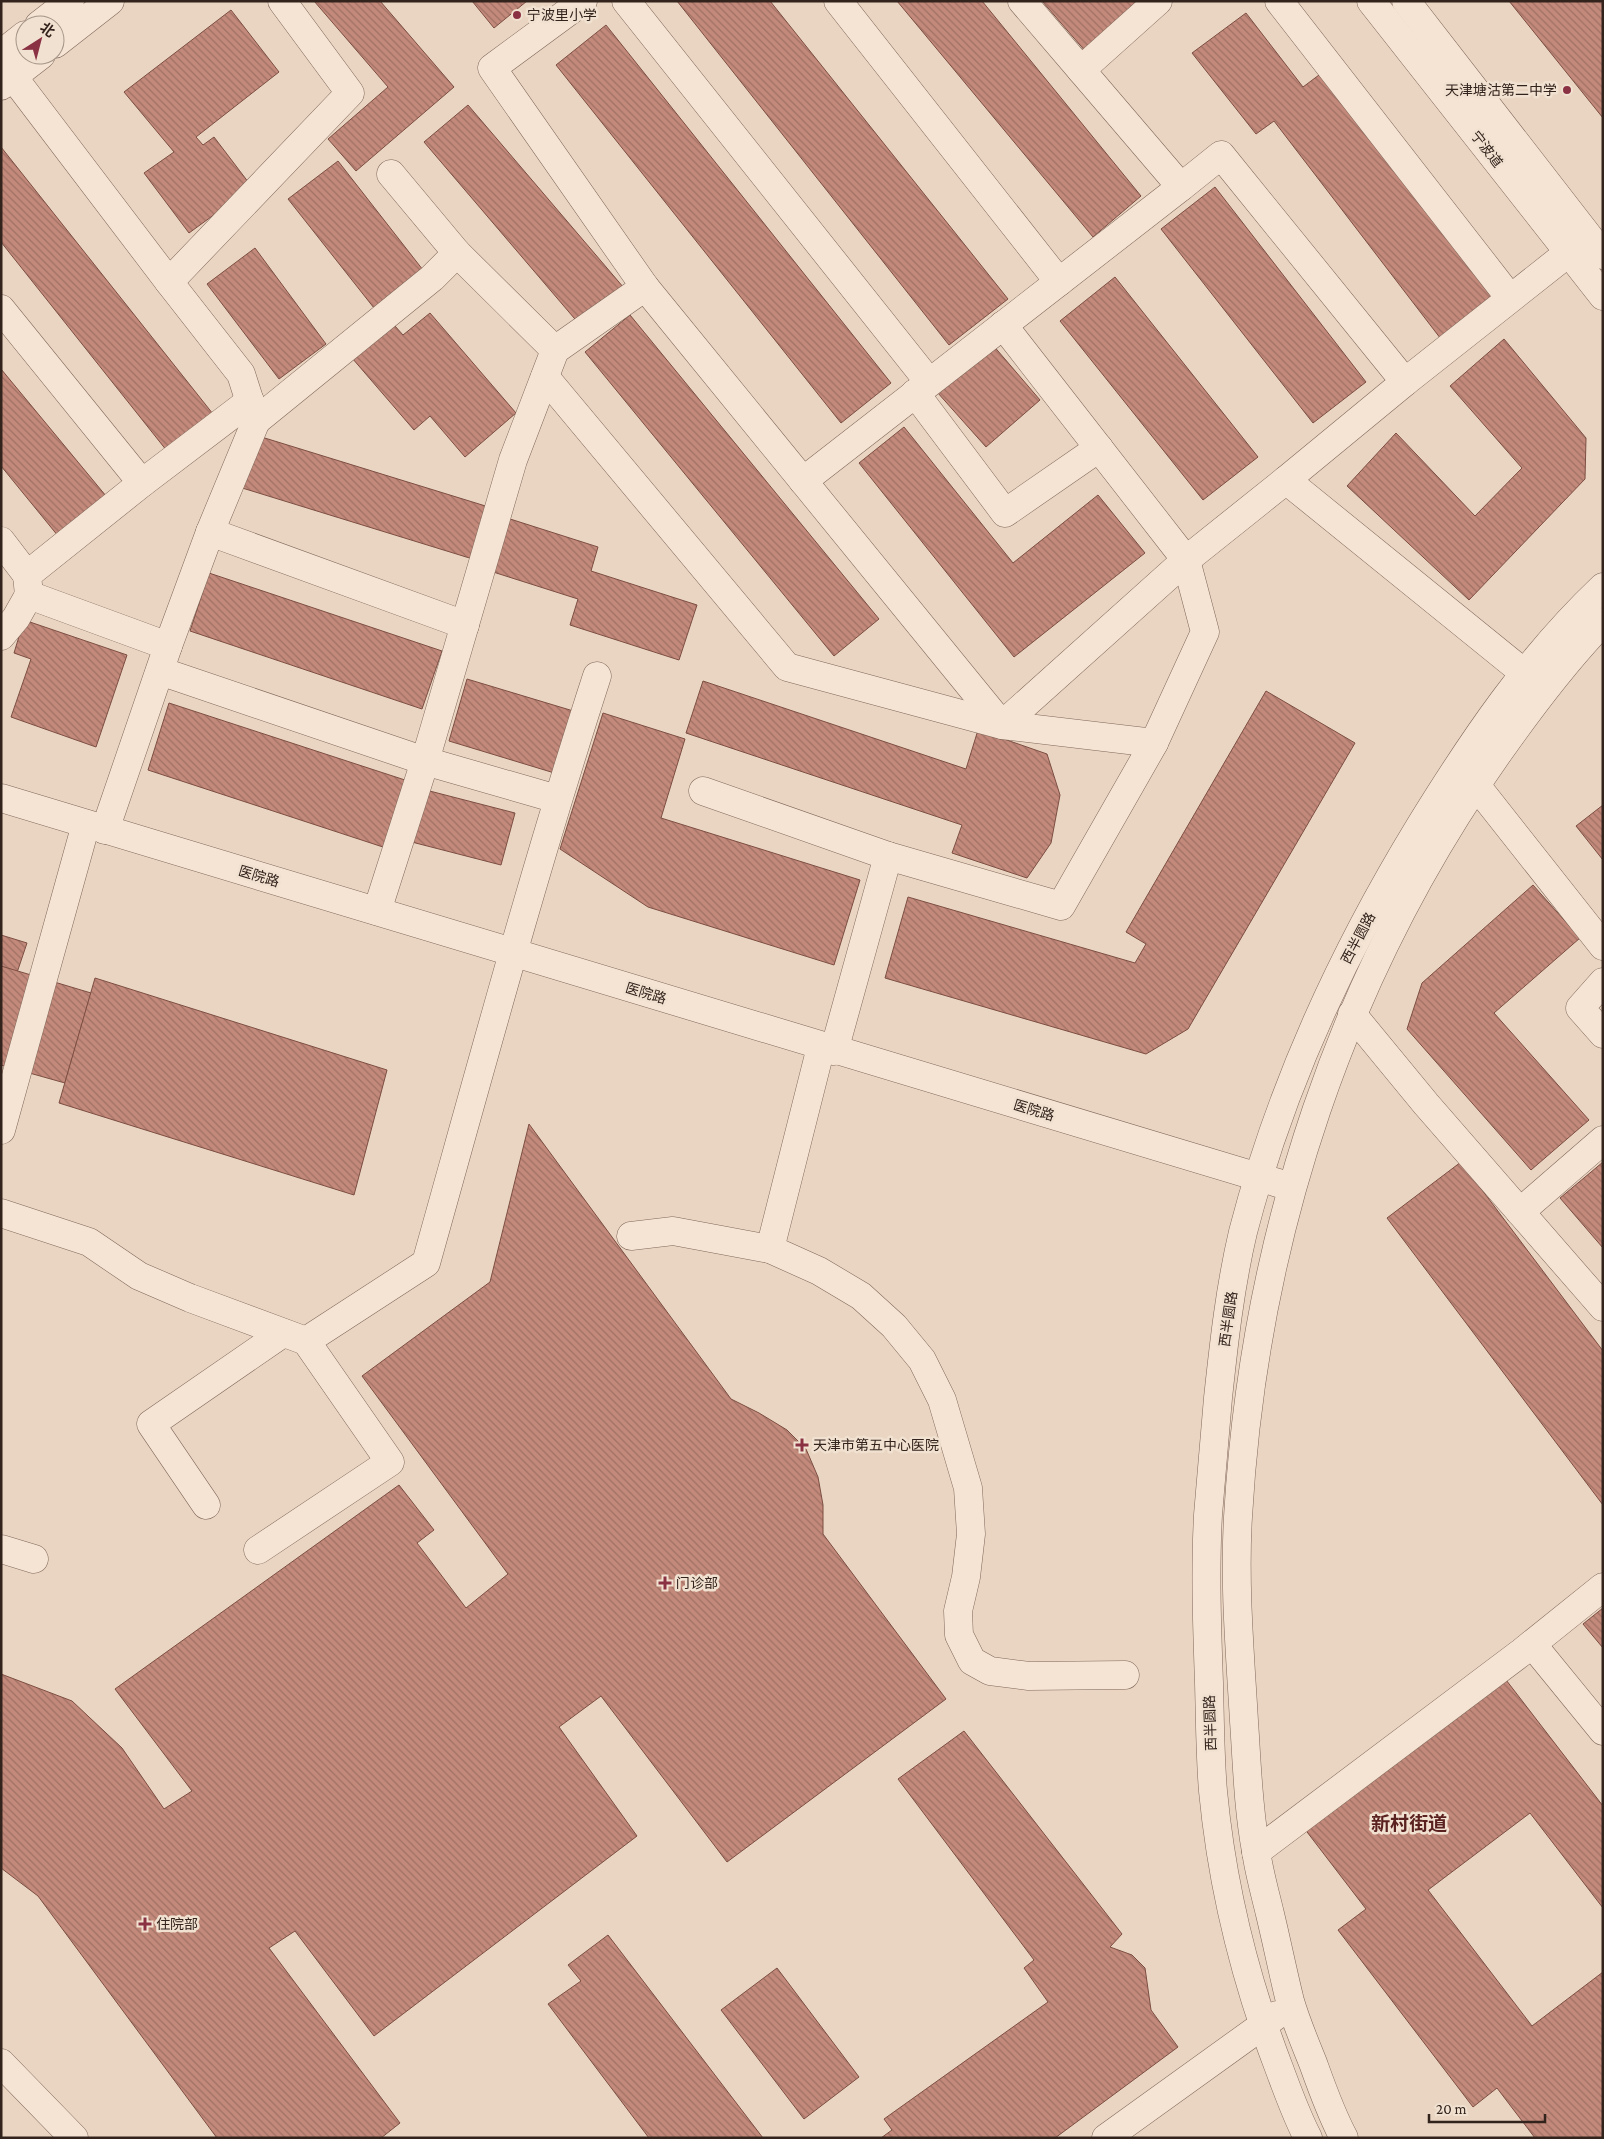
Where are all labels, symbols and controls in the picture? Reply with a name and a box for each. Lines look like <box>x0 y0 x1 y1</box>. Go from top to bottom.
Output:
place label: 宁波里小学 <box>527 7 597 23</box>
marker: 宁波里小学 <box>511 9 523 21</box>
north arrow <box>15 15 65 65</box>
text: 北 <box>37 19 58 40</box>
place label: 天津塘沽第二中学 <box>1445 82 1557 98</box>
marker: 天津塘沽第二中学 <box>1561 84 1573 96</box>
street label: 宁波道 <box>1468 128 1506 170</box>
street label: 医院路 <box>237 862 281 890</box>
street label: 西半圆路 <box>1338 910 1378 966</box>
street label: 医院路 <box>624 979 668 1007</box>
street label: 医院路 <box>1012 1096 1056 1124</box>
street label: 西半圆路 <box>1216 1290 1240 1348</box>
place label: 天津市第五中心医院 <box>813 1437 939 1453</box>
marker: 天津市第五中心医院 <box>795 1438 809 1452</box>
place label: 门诊部 <box>676 1575 718 1591</box>
marker: 门诊部 <box>658 1576 672 1590</box>
street label: 西半圆路 <box>1201 1695 1219 1751</box>
district label: 新村街道 <box>1371 1813 1447 1834</box>
place label: 住院部 <box>156 1916 198 1932</box>
marker: 住院部 <box>138 1917 152 1931</box>
scale bar <box>1429 2092 1545 2124</box>
text: 20 m <box>1436 2101 1467 2117</box>

